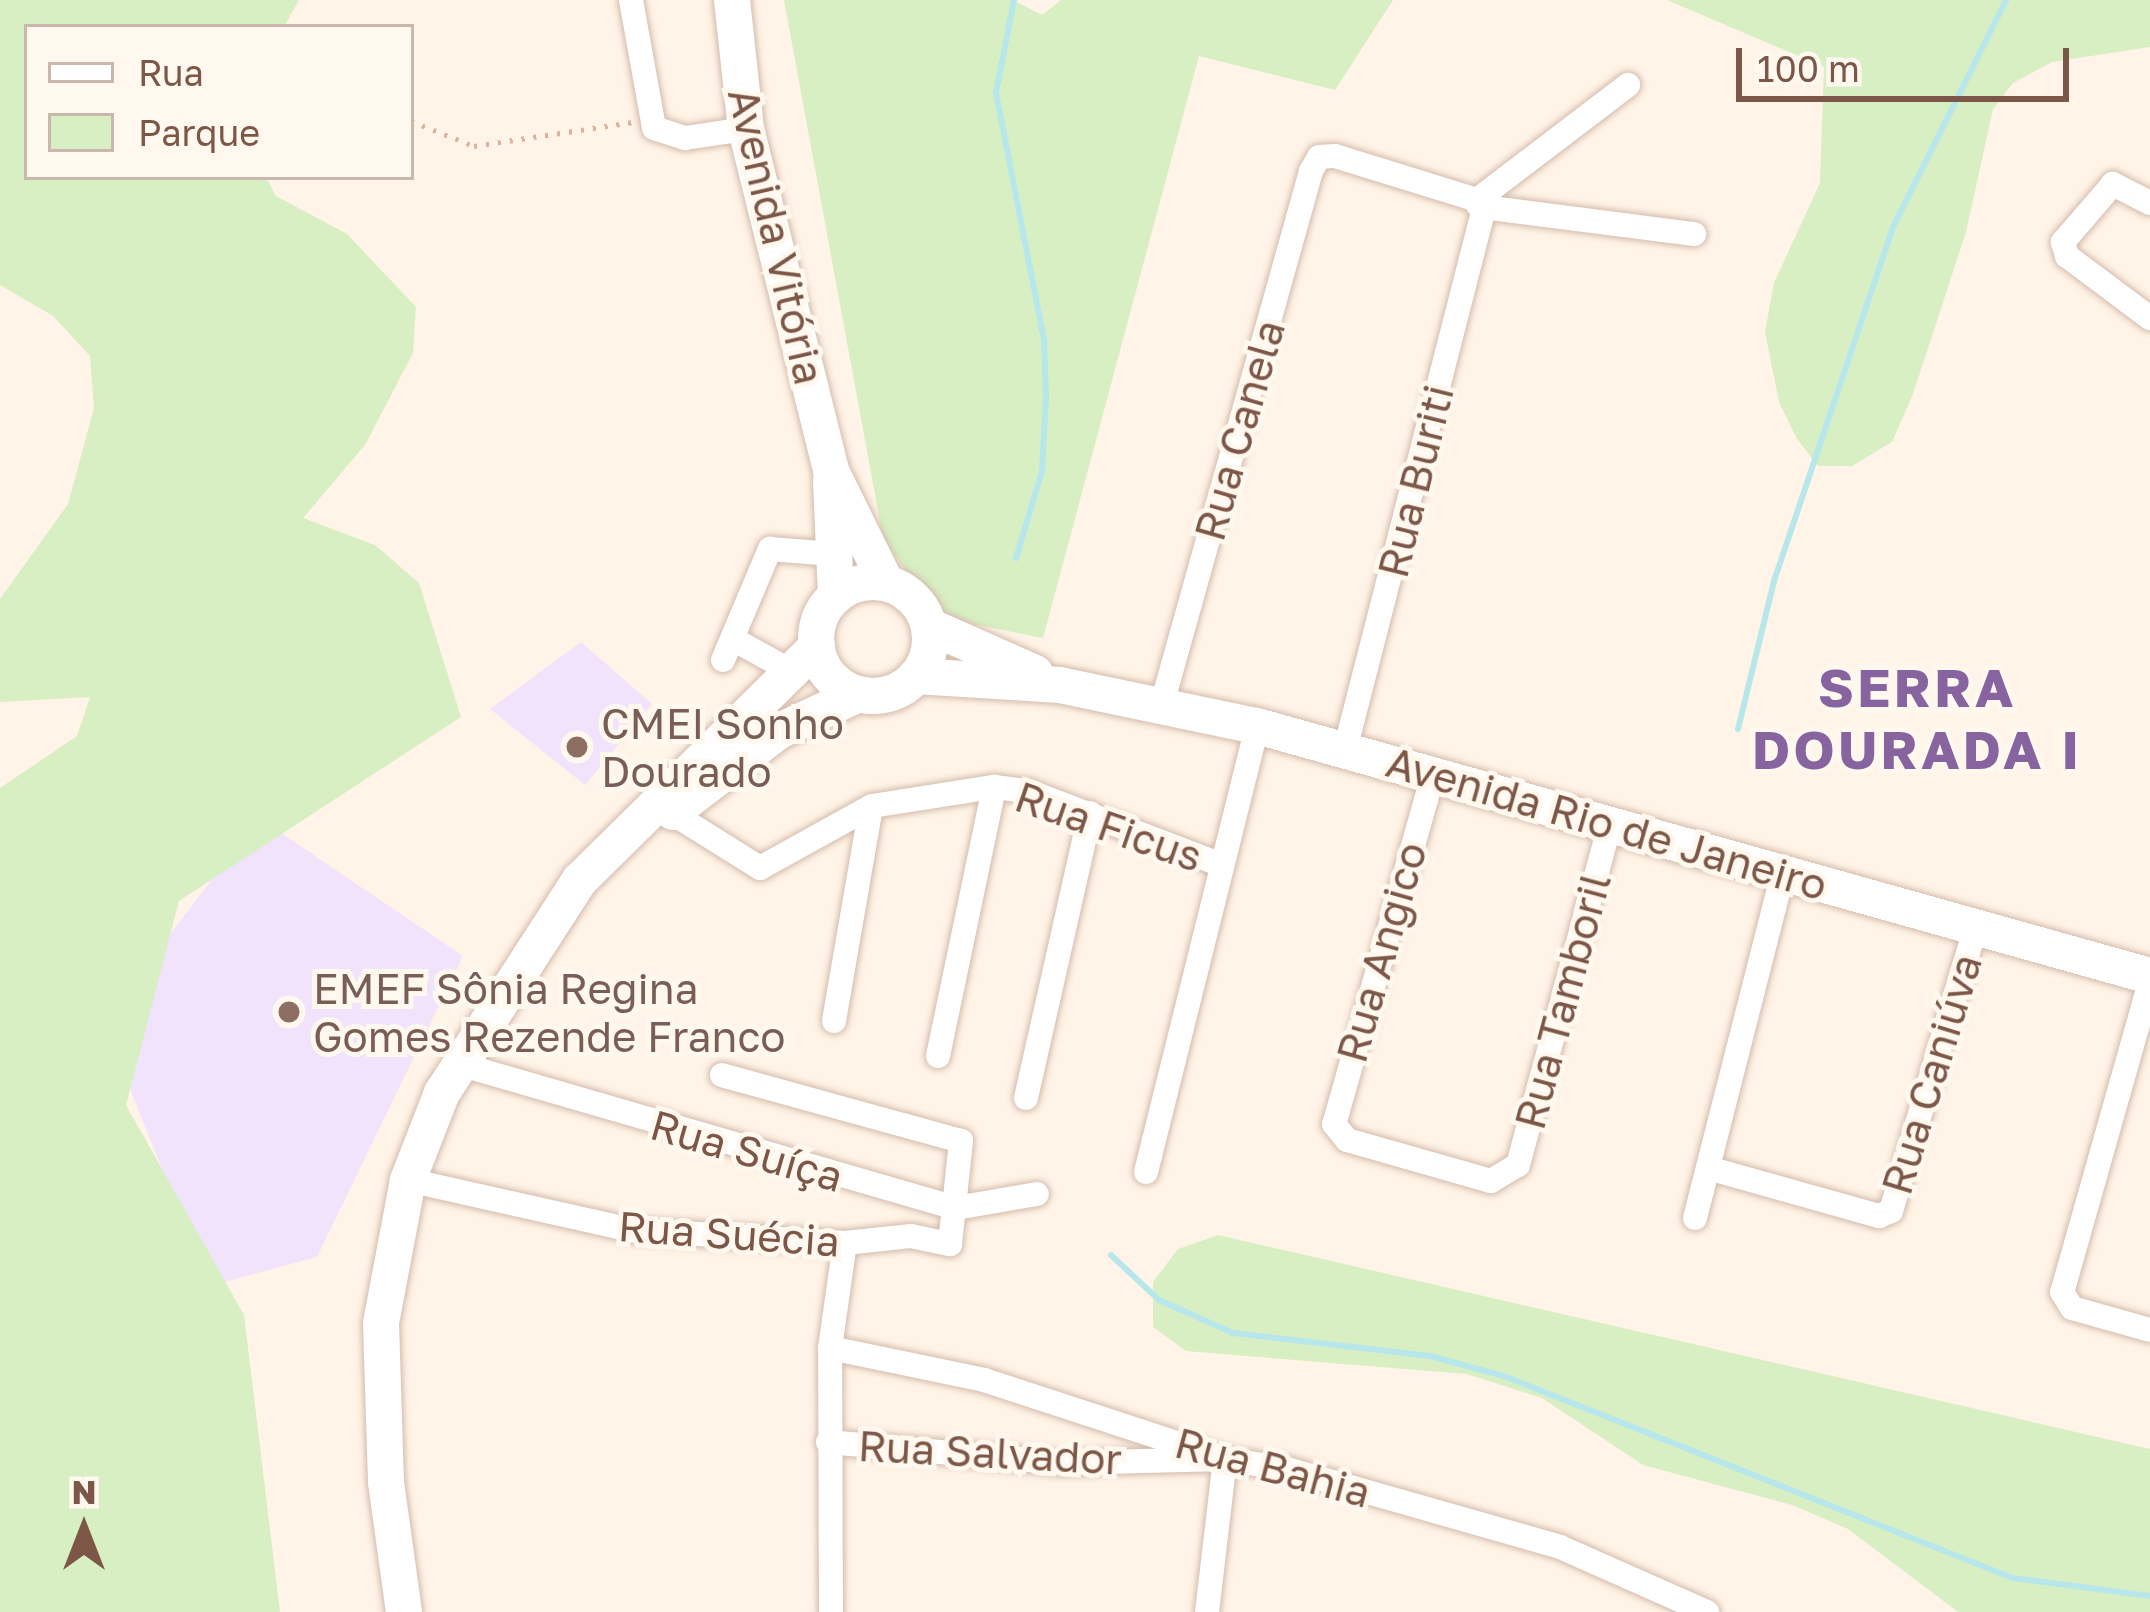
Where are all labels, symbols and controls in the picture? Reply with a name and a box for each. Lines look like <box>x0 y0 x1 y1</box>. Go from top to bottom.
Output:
legend <box>24 24 414 180</box>
scale bar <box>1742 24 2075 98</box>
text: 100 m <box>1757 47 1860 90</box>
text: Rua <box>138 51 204 94</box>
street label: Avenida Vitória <box>718 83 836 389</box>
text: Parque <box>138 111 260 154</box>
street label: Rua Canela <box>1183 314 1295 546</box>
street label: Rua Buriti <box>1367 380 1463 582</box>
district label: SERRA DOURADA I <box>1752 655 2082 782</box>
place label: CMEI Sonho Dourado <box>601 698 844 796</box>
marker: CMEI Sonho Dourado <box>564 734 590 760</box>
street label: Avenida Rio de Janeiro <box>1381 736 1833 910</box>
street label: Rua Ficus <box>1009 771 1209 881</box>
street label: Rua Angico <box>1326 836 1436 1068</box>
street label: Rua Tamboril <box>1504 868 1620 1134</box>
street label: Rua Caniúva <box>1871 948 1991 1200</box>
place label: EMEF Sônia Regina Gomes Rezende Franco <box>313 963 785 1062</box>
marker: EMEF Sônia Regina Gomes Rezende Franco <box>276 999 302 1025</box>
street label: Rua Suíça <box>645 1099 849 1201</box>
street label: Rua Suécia <box>617 1200 841 1266</box>
street label: Rua Bahia <box>1170 1417 1376 1517</box>
street label: Rua Salvador <box>857 1420 1123 1484</box>
north arrow <box>24 1468 144 1588</box>
text: N <box>71 1472 97 1511</box>

